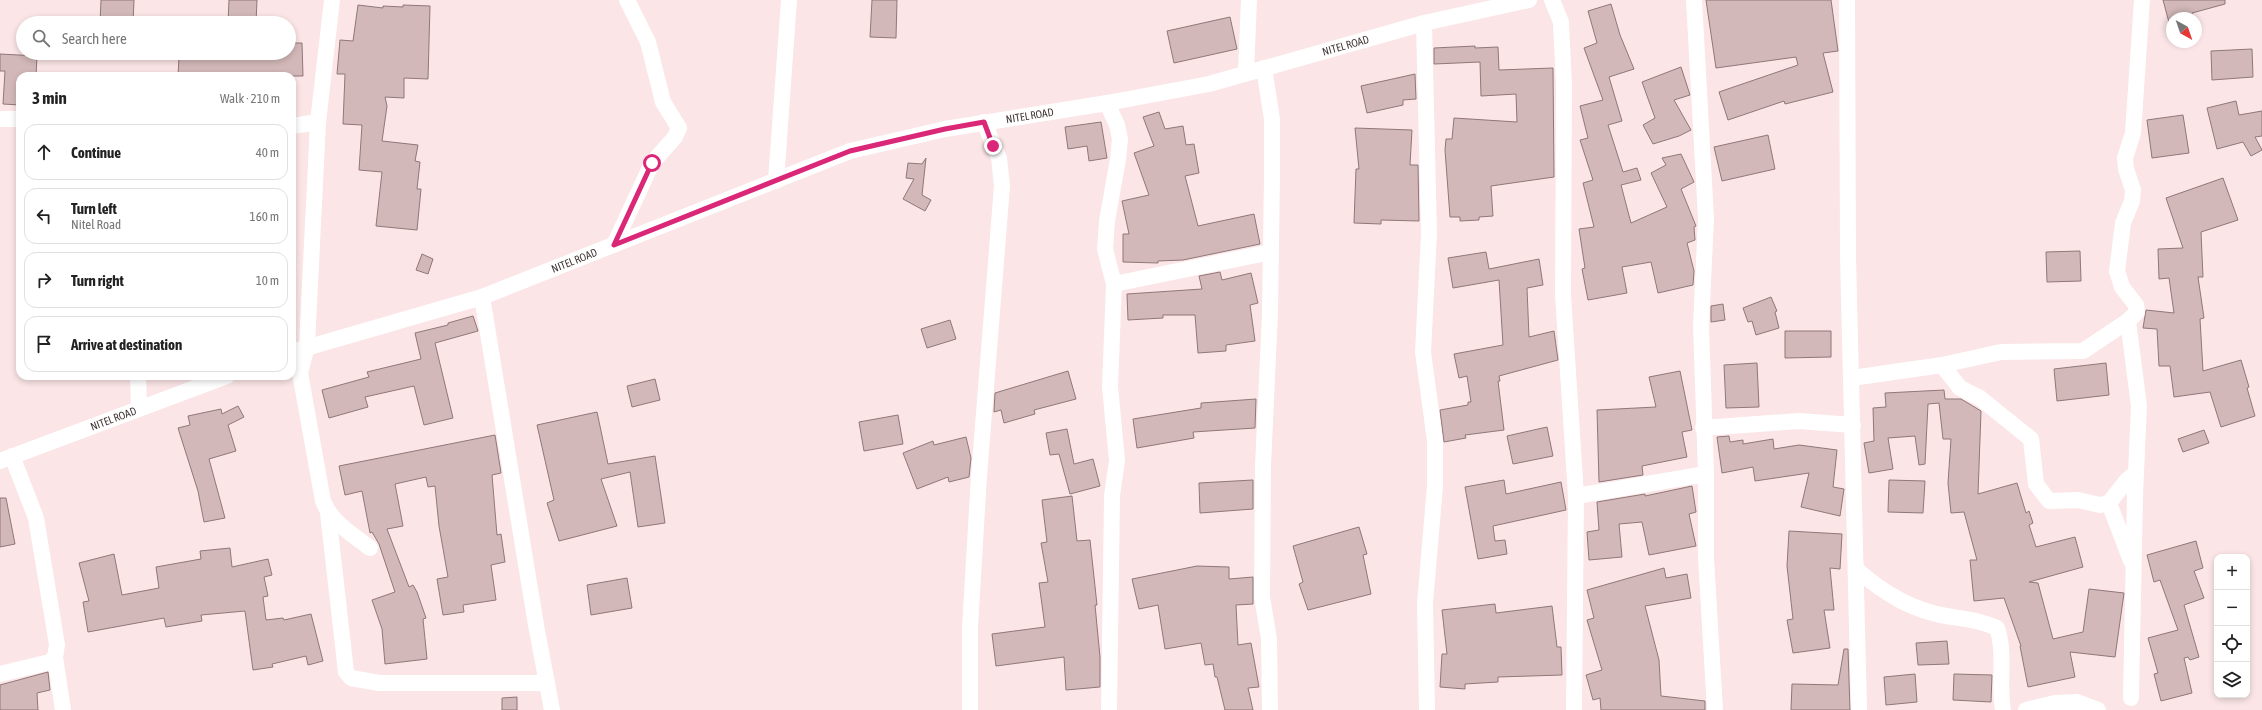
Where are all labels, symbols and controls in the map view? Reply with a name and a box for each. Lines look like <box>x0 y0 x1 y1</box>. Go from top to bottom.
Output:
north arrow <box>2166 12 2202 48</box>
search box <box>16 16 296 60</box>
icon: search <box>30 27 52 49</box>
text: Search here <box>62 30 127 47</box>
street label: NITEL ROAD <box>1321 33 1370 58</box>
text: 3 min <box>32 88 67 108</box>
text: Walk · 210 m <box>220 91 280 106</box>
street label: NITEL ROAD <box>1005 106 1054 125</box>
route end <box>984 137 1002 155</box>
icon: ahead <box>33 141 55 163</box>
text: Continue <box>71 144 121 161</box>
text: 40 m <box>256 145 279 160</box>
route start <box>643 154 661 172</box>
text: Turn left <box>71 200 117 217</box>
icon: left <box>33 205 55 227</box>
text: 160 m <box>250 209 279 224</box>
text: Nitel Road <box>71 217 121 232</box>
street label: NITEL ROAD <box>550 246 599 275</box>
icon: right <box>33 269 55 291</box>
text: Turn right <box>71 272 124 289</box>
text: 10 m <box>256 273 279 288</box>
icon: arrive <box>33 333 55 355</box>
text: Arrive at destination <box>71 336 182 353</box>
street label: NITEL ROAD <box>89 405 138 433</box>
map controls <box>2214 554 2250 698</box>
button: + <box>2214 554 2250 590</box>
button: − <box>2214 590 2250 626</box>
button: locate <box>2214 626 2250 662</box>
button: layers <box>2214 662 2250 698</box>

